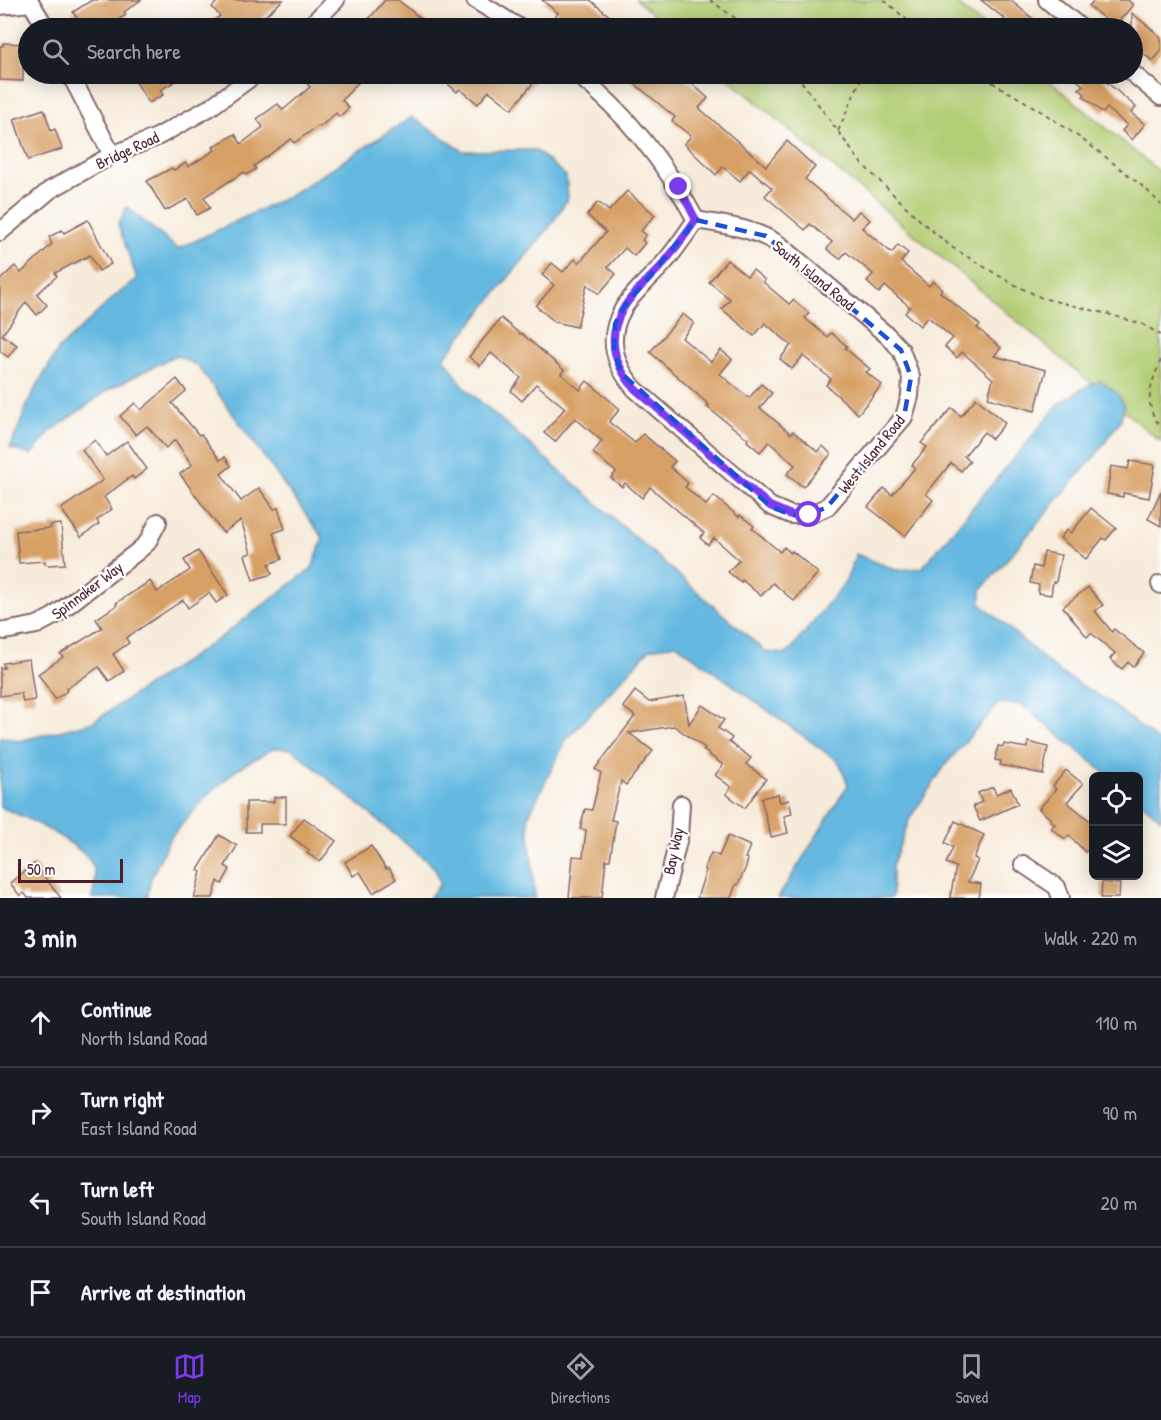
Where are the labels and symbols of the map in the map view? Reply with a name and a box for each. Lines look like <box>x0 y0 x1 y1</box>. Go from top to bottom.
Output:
street label: Bridge Road <box>92 126 162 174</box>
route end <box>665 173 691 199</box>
street label: South Island Road <box>768 235 860 315</box>
street label: West Island Road <box>832 410 910 498</box>
route start <box>795 501 821 527</box>
street label: Spinnaker Way <box>47 556 127 624</box>
street label: Bay Way <box>657 825 689 877</box>
scale bar <box>18 856 123 884</box>

